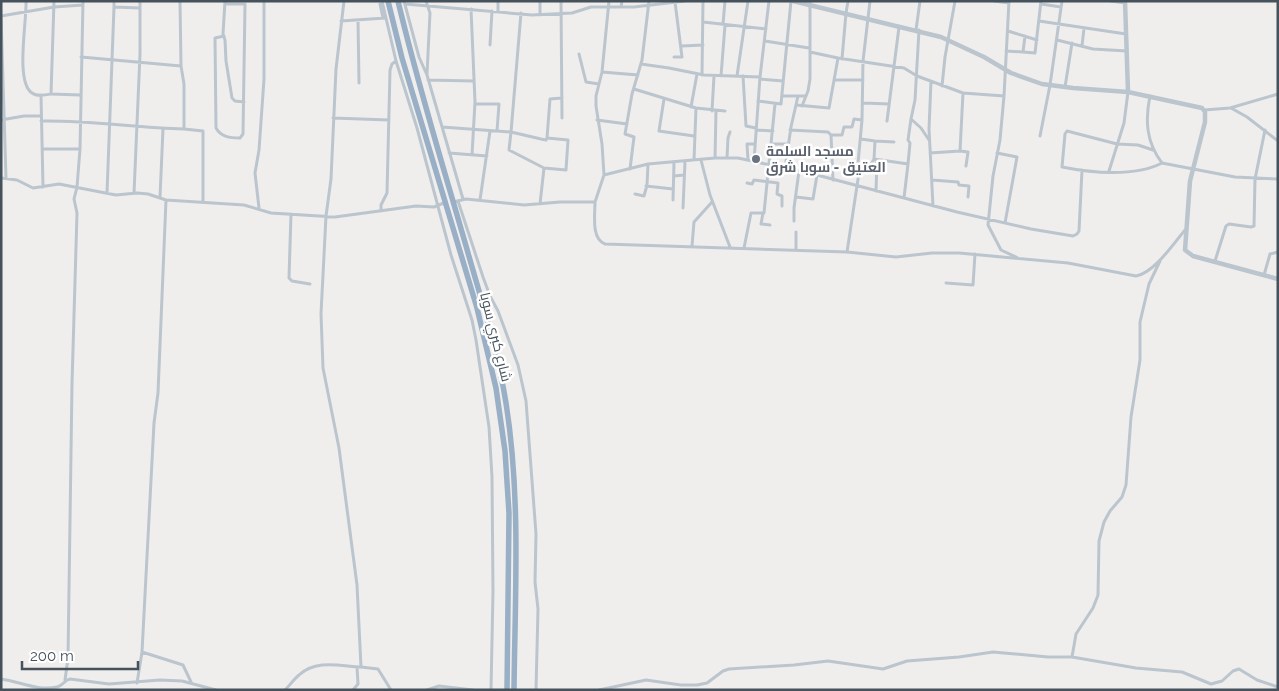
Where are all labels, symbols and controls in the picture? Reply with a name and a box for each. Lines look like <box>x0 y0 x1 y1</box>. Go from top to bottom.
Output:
place label: مسجد السلمة العتيق - سوبا شرق <box>766 143 886 176</box>
marker: مسجد السلمة العتيق - سوبا شرق <box>750 153 762 165</box>
street label: شارع كبري سوبا <box>473 291 515 384</box>
scale bar <box>22 638 139 670</box>
text: 200 m <box>30 647 74 665</box>

